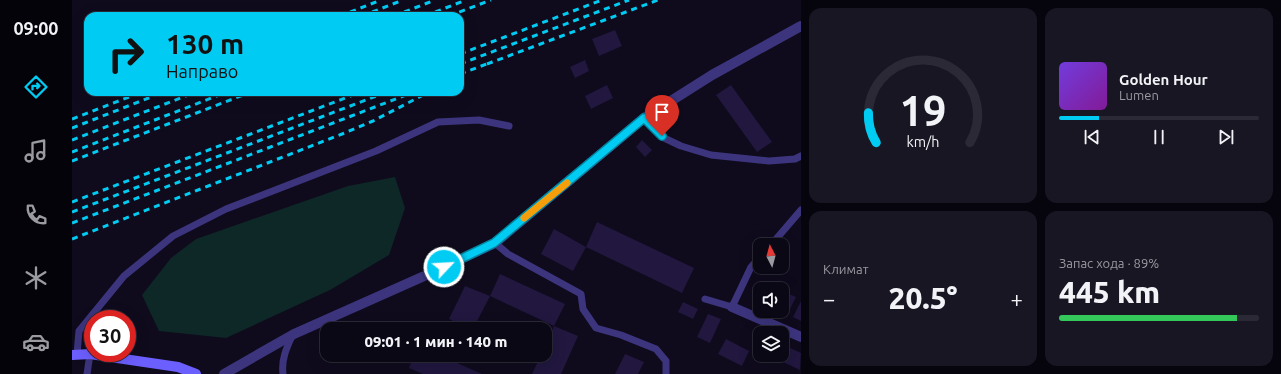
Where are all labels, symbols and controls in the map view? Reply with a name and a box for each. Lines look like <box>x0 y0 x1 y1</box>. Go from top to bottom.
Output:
text: 09:00 <box>13 18 59 38</box>
icon: right <box>100 28 152 80</box>
text: 130 m <box>166 28 244 59</box>
text: Направо <box>166 61 238 81</box>
text: Golden Hour <box>1119 71 1208 88</box>
icon: directions <box>22 73 50 101</box>
text: 19 <box>900 87 946 134</box>
text: Lumen <box>1119 88 1159 102</box>
pin <box>645 95 679 136</box>
icon: arrive <box>651 101 673 123</box>
icon: previous <box>1081 126 1103 148</box>
icon: pause <box>1148 126 1170 148</box>
icon: next <box>1215 126 1237 148</box>
text: km/h <box>907 134 939 150</box>
icon: music <box>22 137 50 165</box>
icon: phone <box>22 201 50 229</box>
north arrow <box>753 238 789 274</box>
map controls <box>753 238 789 362</box>
position arrow <box>423 246 465 288</box>
text: Запас хода · 89% <box>1059 256 1159 270</box>
text: Климат <box>823 262 868 276</box>
icon: climate <box>22 264 50 292</box>
text: 445 km <box>1059 275 1160 309</box>
text: 20.5° <box>888 281 958 315</box>
button: sound <box>753 282 789 318</box>
text: − <box>823 286 835 311</box>
text: + <box>1011 286 1023 311</box>
speed limit sign: 30 <box>84 310 136 362</box>
button: layers <box>753 326 789 362</box>
icon: car <box>22 328 50 356</box>
text: 09:01 · 1 мин · 140 m <box>365 333 507 350</box>

